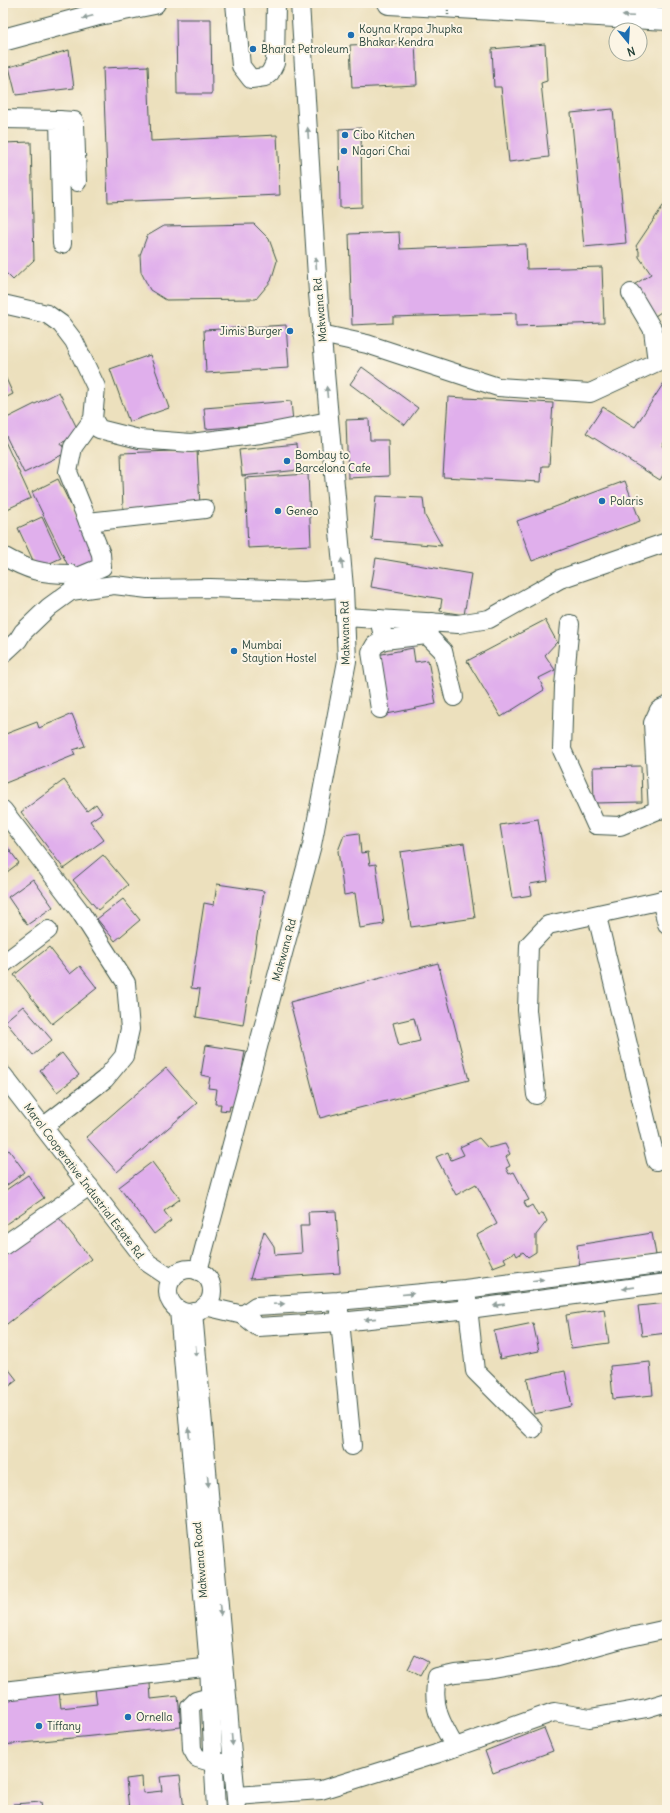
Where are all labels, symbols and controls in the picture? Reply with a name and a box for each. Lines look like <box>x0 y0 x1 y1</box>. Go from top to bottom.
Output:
one-way arrow <box>622 13 634 20</box>
one-way arrow <box>82 14 94 20</box>
place label: Koyna Krapa Jhupka Bhakar Kendra <box>359 22 463 49</box>
north arrow <box>608 22 648 62</box>
marker: Koyna Krapa Jhupka Bhakar Kendra <box>346 30 356 40</box>
place label: Bharat Petroleum <box>261 42 349 56</box>
marker: Bharat Petroleum <box>248 44 258 54</box>
text: N <box>625 44 637 59</box>
one-way arrow <box>305 126 311 139</box>
place label: Cibo Kitchen <box>353 128 415 142</box>
marker: Cibo Kitchen <box>340 130 350 140</box>
place label: Nagori Chai <box>352 144 410 158</box>
marker: Nagori Chai <box>339 146 349 156</box>
one-way arrow <box>313 256 319 269</box>
street label: Makwana Rd <box>310 277 330 343</box>
place label: Jimis Burger <box>220 324 283 338</box>
marker: Jimis Burger <box>285 326 295 336</box>
one-way arrow <box>323 386 330 398</box>
place label: Bombay to Barcelona Cafe <box>295 448 371 475</box>
marker: Bombay to Barcelona Cafe <box>282 456 292 466</box>
place label: Polaris <box>610 494 643 508</box>
marker: Polaris <box>597 496 607 506</box>
place label: Geneo <box>286 504 318 518</box>
marker: Geneo <box>273 506 283 516</box>
one-way arrow <box>339 558 346 570</box>
street label: Makwana Rd <box>337 600 353 665</box>
place label: Mumbai Staytion Hostel <box>242 638 317 665</box>
marker: Mumbai Staytion Hostel <box>229 646 239 656</box>
street label: Makwana Rd <box>269 917 299 983</box>
street label: Marol Cooperative Industrial Estate Rd <box>21 1100 147 1262</box>
one-way arrow <box>531 1277 544 1283</box>
one-way arrow <box>622 1285 634 1291</box>
one-way arrow <box>402 1291 414 1298</box>
one-way arrow <box>273 1301 285 1308</box>
one-way arrow <box>493 1302 506 1308</box>
one-way arrow <box>364 1316 376 1322</box>
one-way arrow <box>193 1345 200 1357</box>
one-way arrow <box>186 1427 192 1439</box>
one-way arrow <box>205 1475 212 1487</box>
street label: Makwana Road <box>190 1521 210 1599</box>
one-way arrow <box>217 1604 223 1616</box>
place label: Ornella <box>136 1710 173 1724</box>
marker: Ornella <box>123 1712 133 1722</box>
place label: Tiffany <box>47 1719 81 1733</box>
marker: Tiffany <box>34 1721 44 1731</box>
one-way arrow <box>228 1734 235 1746</box>

